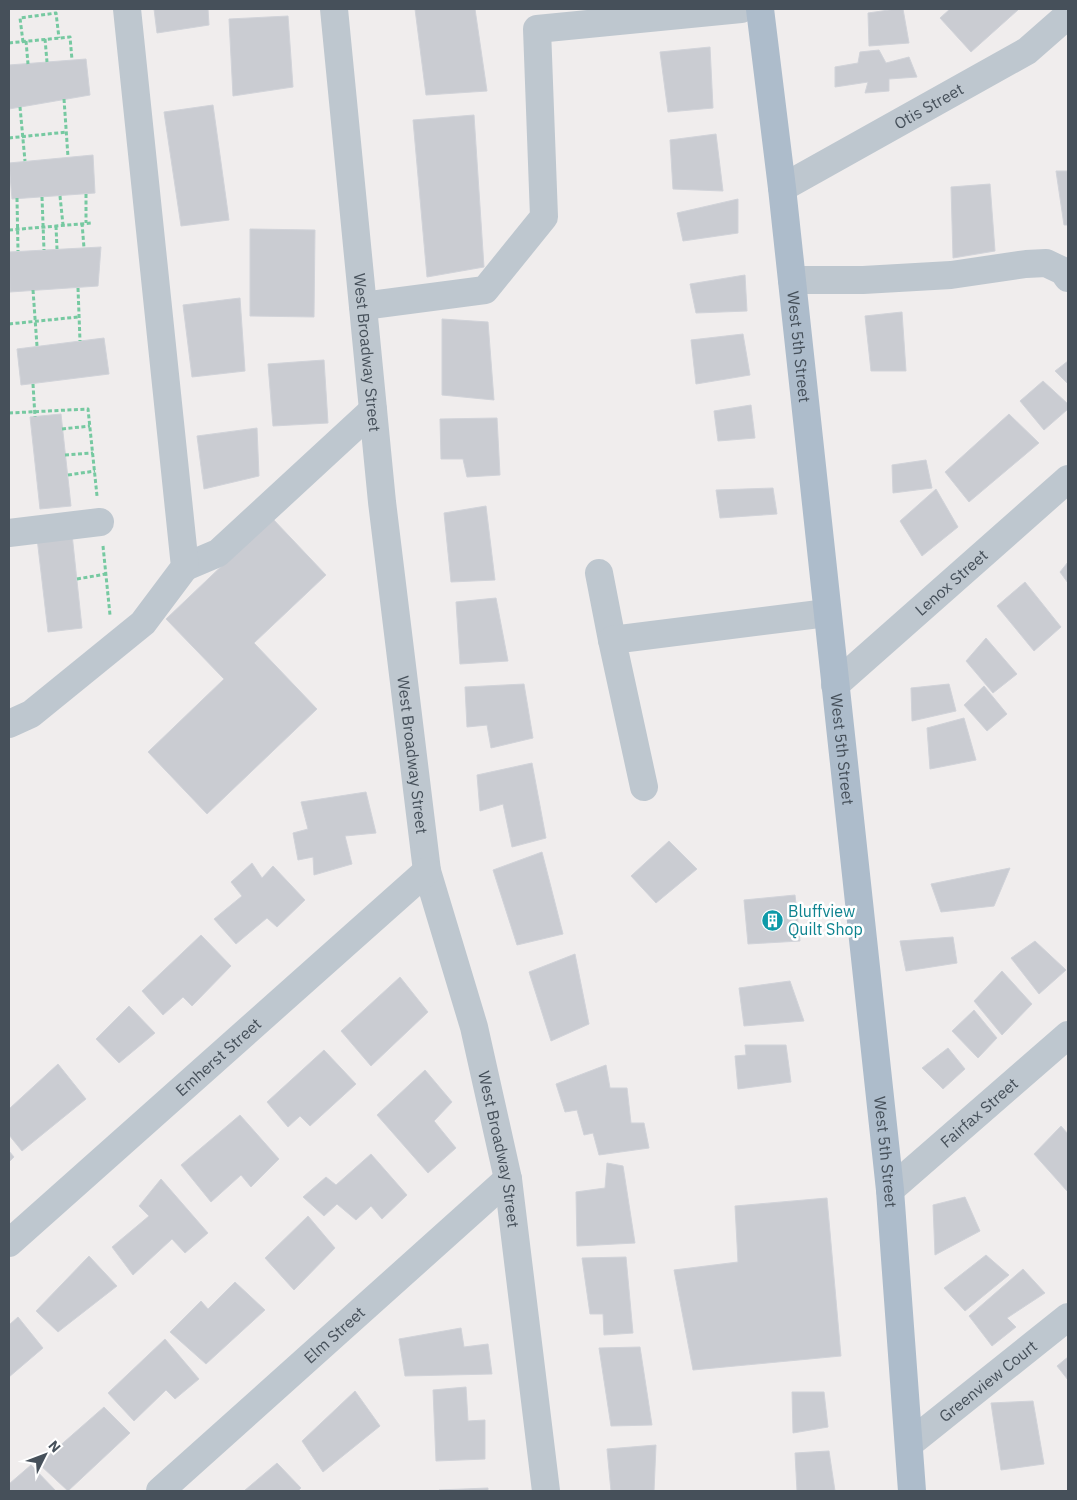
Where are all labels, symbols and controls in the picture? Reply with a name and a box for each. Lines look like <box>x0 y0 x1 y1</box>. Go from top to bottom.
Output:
street label: Otis Street <box>890 79 967 133</box>
street label: West Broadway Street <box>350 272 385 433</box>
street label: West 5th Street <box>783 290 815 403</box>
street label: Lenox Street <box>911 545 992 620</box>
street label: West Broadway Street <box>393 675 432 835</box>
street label: West 5th Street <box>827 693 858 806</box>
place label: Bluffview Quilt Shop <box>788 901 863 939</box>
building icon: Bluffview Quilt Shop <box>760 908 784 932</box>
street label: Emherst Street <box>171 1013 265 1100</box>
street label: West Broadway Street <box>474 1069 524 1229</box>
street label: Fairfax Street <box>936 1073 1022 1152</box>
street label: West 5th Street <box>870 1095 901 1209</box>
street label: Elm Street <box>299 1302 369 1367</box>
street label: Greenview Court <box>935 1336 1041 1426</box>
north arrow <box>20 1430 70 1480</box>
text: N <box>45 1437 65 1456</box>

